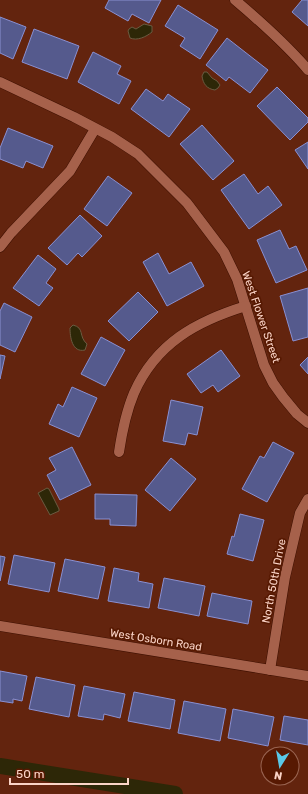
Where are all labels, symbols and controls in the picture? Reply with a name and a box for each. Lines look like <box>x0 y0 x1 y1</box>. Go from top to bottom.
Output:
street label: West Flower Street <box>239 270 283 365</box>
street label: North 50th Drive <box>259 538 289 624</box>
street label: West Osborn Road <box>109 626 203 654</box>
north arrow <box>260 746 300 786</box>
scale bar <box>10 760 128 786</box>
text: 50 m <box>16 767 44 781</box>
text: N <box>273 768 283 782</box>

